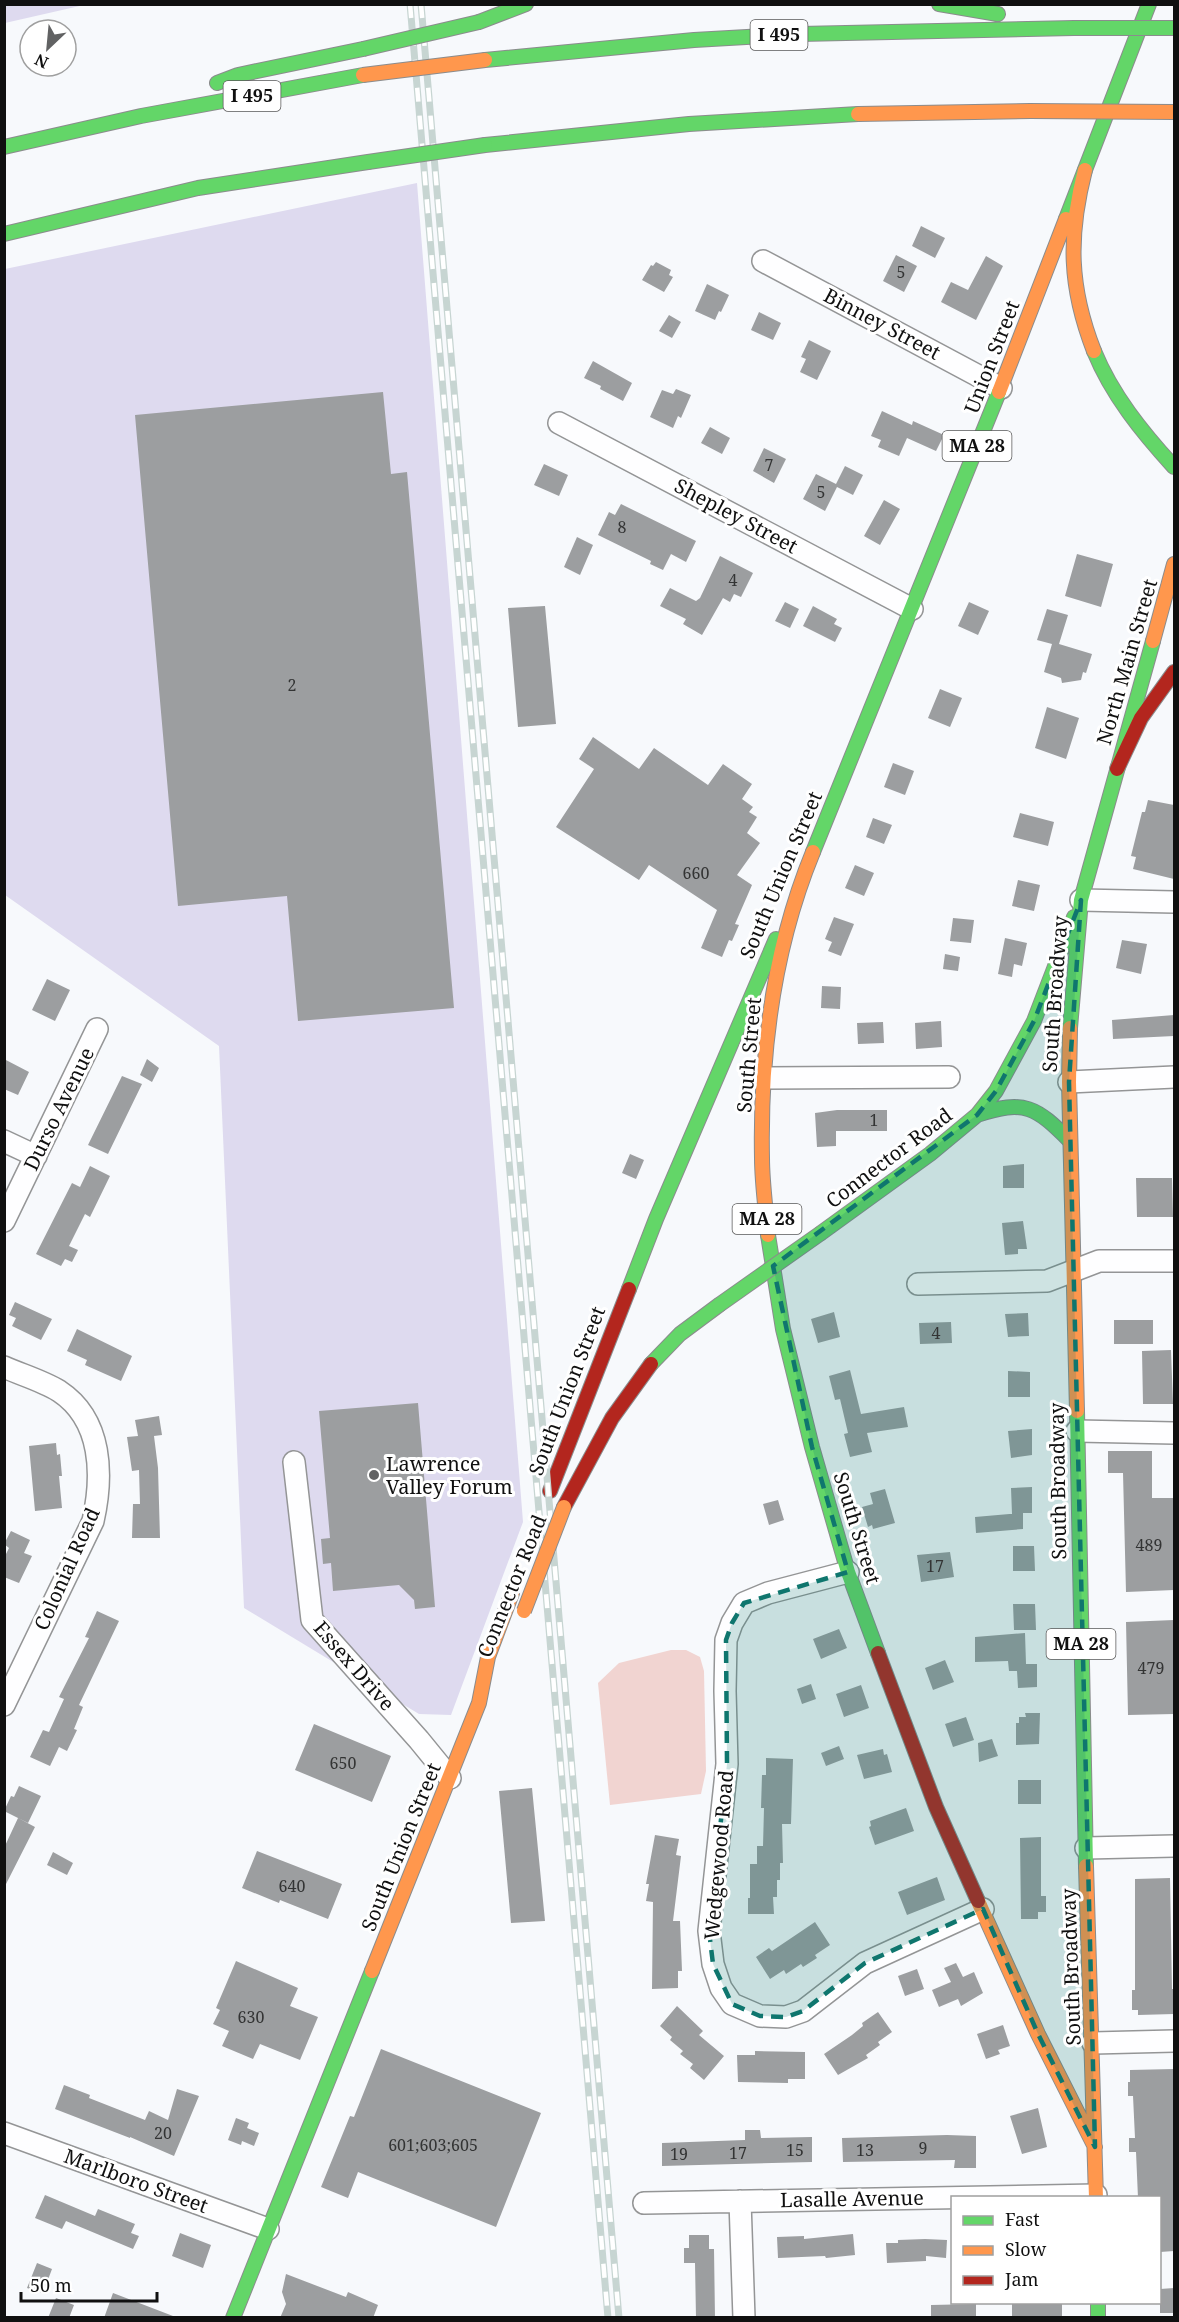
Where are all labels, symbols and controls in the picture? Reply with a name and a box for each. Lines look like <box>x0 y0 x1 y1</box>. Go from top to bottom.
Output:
north arrow <box>18 18 78 78</box>
road number: I 495 <box>750 20 808 50</box>
text: N <box>31 49 52 74</box>
road number: I 495 <box>224 81 280 111</box>
house number: 5 <box>897 261 905 283</box>
street label: Binney Street <box>819 282 945 366</box>
street label: Union Street <box>958 296 1025 417</box>
road number: MA 28 <box>942 431 1012 461</box>
house number: 7 <box>765 454 774 476</box>
street label: Shepley Street <box>670 472 803 559</box>
house number: 5 <box>817 481 825 503</box>
house number: 8 <box>618 516 627 538</box>
house number: 4 <box>729 569 738 591</box>
street label: North Main Street <box>1090 576 1163 748</box>
house number: 2 <box>288 674 296 696</box>
street label: South Union Street <box>733 787 828 963</box>
house number: 660 <box>683 862 709 884</box>
street label: South Broadway <box>1036 914 1073 1073</box>
street label: South Street <box>730 996 767 1114</box>
street label: Durso Avenue <box>17 1043 100 1175</box>
street label: Connector Road <box>820 1101 957 1214</box>
house number: 1 <box>870 1109 878 1131</box>
road number: MA 28 <box>732 1204 801 1234</box>
street label: South Union Street <box>522 1302 611 1479</box>
house number: 4 <box>932 1322 941 1344</box>
street label: South Broadway <box>1043 1402 1072 1560</box>
place label: Lawrence Valley Forum <box>386 1450 513 1500</box>
marker: Lawrence Valley Forum <box>367 1468 381 1482</box>
street label: South Street <box>828 1469 887 1587</box>
street label: Colonial Road <box>27 1503 106 1634</box>
street label: Connector Road <box>471 1510 552 1661</box>
house number: 489 <box>1136 1534 1162 1556</box>
house number: 17 <box>926 1555 944 1577</box>
street label: Essex Drive <box>308 1615 401 1716</box>
road number: MA 28 <box>1046 1629 1116 1659</box>
house number: 479 <box>1138 1657 1164 1679</box>
house number: 650 <box>330 1752 356 1774</box>
street label: South Union Street <box>354 1759 447 1935</box>
street label: Wedgewood Road <box>698 1769 739 1941</box>
house number: 640 <box>279 1875 305 1897</box>
street label: South Broadway <box>1054 1887 1087 2046</box>
house number: 630 <box>238 2006 264 2028</box>
house number: 20 <box>154 2122 172 2144</box>
house number: 601;603;605 <box>388 2134 478 2156</box>
house number: 9 <box>919 2137 927 2159</box>
house number: 15 <box>786 2139 804 2161</box>
house number: 13 <box>856 2139 874 2161</box>
street label: Marlboro Street <box>60 2142 212 2219</box>
house number: 17 <box>729 2142 747 2164</box>
house number: 19 <box>670 2143 688 2165</box>
street label: Lasalle Avenue <box>780 2184 924 2213</box>
legend <box>951 2196 1161 2304</box>
text: Fast <box>1005 2207 1040 2231</box>
text: Slow <box>1005 2237 1047 2261</box>
scale bar <box>21 2265 158 2303</box>
text: Jam <box>1004 2267 1039 2291</box>
text: 50 m <box>30 2273 72 2297</box>

